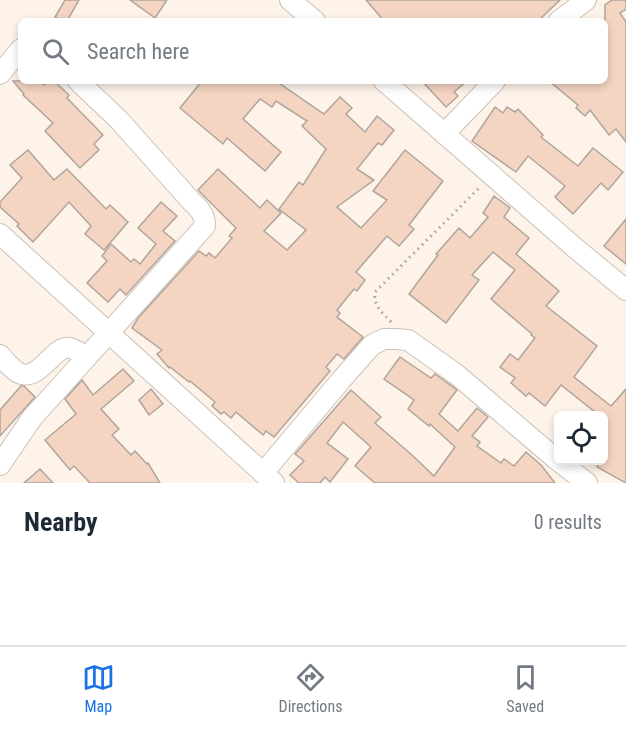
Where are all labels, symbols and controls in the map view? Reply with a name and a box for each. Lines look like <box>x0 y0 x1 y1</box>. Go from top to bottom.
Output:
search box <box>18 18 608 84</box>
icon: search <box>39 35 72 68</box>
text: Search here <box>87 39 189 64</box>
map controls <box>554 411 608 465</box>
button: locate <box>554 411 608 465</box>
text: Nearby <box>24 507 98 537</box>
text: 0 results <box>534 510 602 534</box>
tab: Map <box>82 661 115 716</box>
tab: Directions <box>279 661 342 716</box>
tab: Saved <box>506 661 544 716</box>

